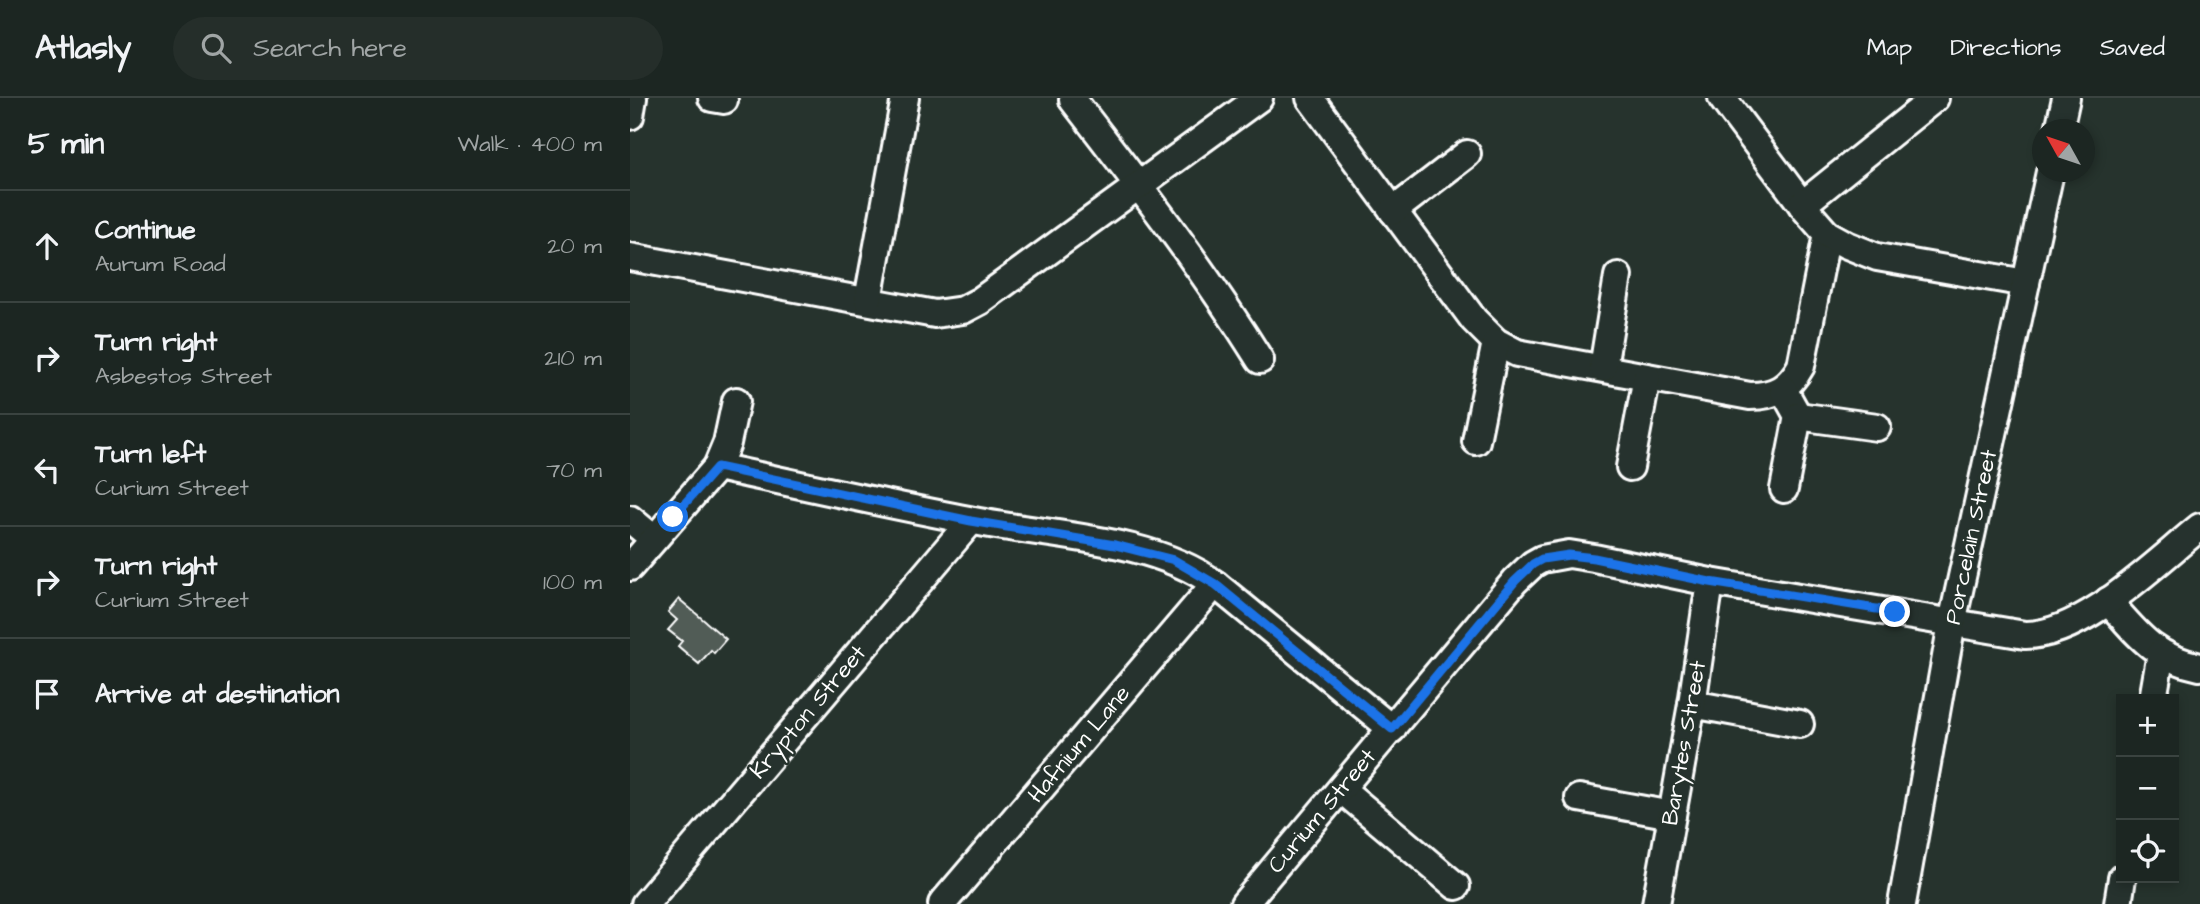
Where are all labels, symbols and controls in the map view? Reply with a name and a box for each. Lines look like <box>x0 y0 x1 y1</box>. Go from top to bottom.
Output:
search box <box>173 17 663 80</box>
text: Atlasly <box>35 25 131 71</box>
icon: search <box>197 29 235 67</box>
text: Search here <box>253 30 407 66</box>
text: Map <box>1867 31 1912 65</box>
text: Directions <box>1950 31 2062 65</box>
text: Saved <box>2100 31 2165 65</box>
north arrow <box>2032 119 2095 182</box>
text: 5 min <box>28 123 104 165</box>
text: Walk · 400 m <box>457 128 602 160</box>
text: Continue <box>95 212 196 248</box>
icon: ahead <box>28 227 66 265</box>
text: 20 m <box>547 230 602 262</box>
text: Aurum Road <box>95 248 226 280</box>
text: Turn right <box>95 324 217 360</box>
icon: right <box>28 339 66 377</box>
text: 210 m <box>544 342 602 374</box>
text: Asbestos Street <box>95 360 272 392</box>
text: Turn left <box>95 436 206 472</box>
street label: Porcelain Street <box>1937 446 2005 627</box>
icon: left <box>28 451 66 489</box>
text: 70 m <box>546 454 602 486</box>
text: Curium Street <box>95 472 249 504</box>
route start <box>657 501 688 532</box>
text: Turn right <box>95 548 217 584</box>
icon: right <box>28 563 66 601</box>
text: 100 m <box>543 566 602 598</box>
text: Curium Street <box>95 584 249 616</box>
route end <box>1879 596 1910 627</box>
street label: Krypton Street <box>742 638 875 786</box>
street label: Barytes Street <box>1654 657 1715 828</box>
icon: arrive <box>28 675 66 713</box>
text: Arrive at destination <box>95 676 340 712</box>
street label: Hafnium Lane <box>1020 678 1138 810</box>
map controls <box>2116 694 2179 883</box>
button: + <box>2116 694 2179 757</box>
street label: Curium Street <box>1260 741 1384 880</box>
button: − <box>2116 757 2179 820</box>
button: locate <box>2116 820 2179 883</box>

